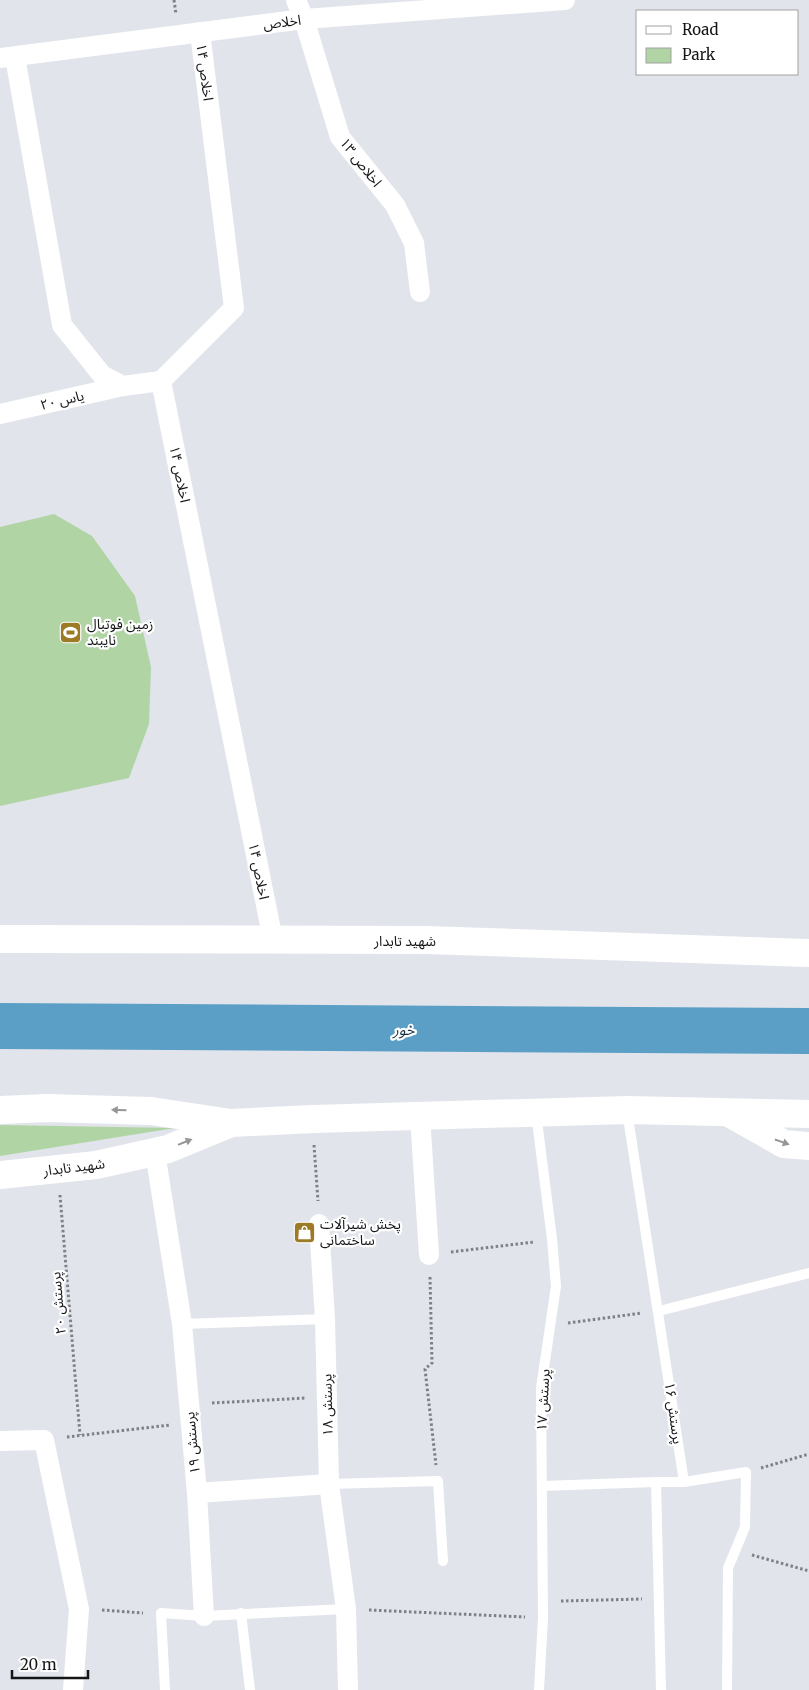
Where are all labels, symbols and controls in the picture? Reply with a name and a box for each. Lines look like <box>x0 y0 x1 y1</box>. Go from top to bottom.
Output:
legend <box>636 10 799 75</box>
street label: اخلاص <box>262 11 302 33</box>
text: Road <box>682 20 718 39</box>
street label: اخلاص ۱۴ <box>193 42 217 102</box>
text: Park <box>682 45 716 64</box>
street label: اخلاص ۱۳ <box>336 134 386 190</box>
street label: یاس ۲۰ <box>38 386 86 414</box>
street label: اخلاص ۱۴ <box>166 444 194 504</box>
place label: زمین فوتبال نایبند <box>87 615 153 649</box>
sports icon: زمین فوتبال نایبند <box>59 620 83 644</box>
street label: اخلاص ۱۴ <box>245 841 273 901</box>
street label: شهید تابدار <box>373 932 436 950</box>
water label: خور <box>392 1020 415 1039</box>
one-way arrow <box>111 1106 127 1114</box>
one-way arrow <box>178 1137 192 1145</box>
one-way arrow <box>775 1138 790 1146</box>
street label: شهید تابدار <box>41 1154 106 1180</box>
place label: پخش شیرآلات ساختمانی <box>320 1215 401 1249</box>
shop icon: پخش شیرآلات ساختمانی <box>292 1220 316 1244</box>
street label: پرستش ۲۰ <box>46 1271 71 1335</box>
street label: پرستش ۱۷ <box>532 1368 555 1432</box>
street label: پرستش ۱۸ <box>317 1374 338 1436</box>
street label: پرستش ۱۶ <box>660 1381 687 1445</box>
street label: پرستش ۱۹ <box>180 1411 205 1475</box>
scale bar <box>12 1648 89 1680</box>
text: 20 m <box>20 1655 57 1674</box>

